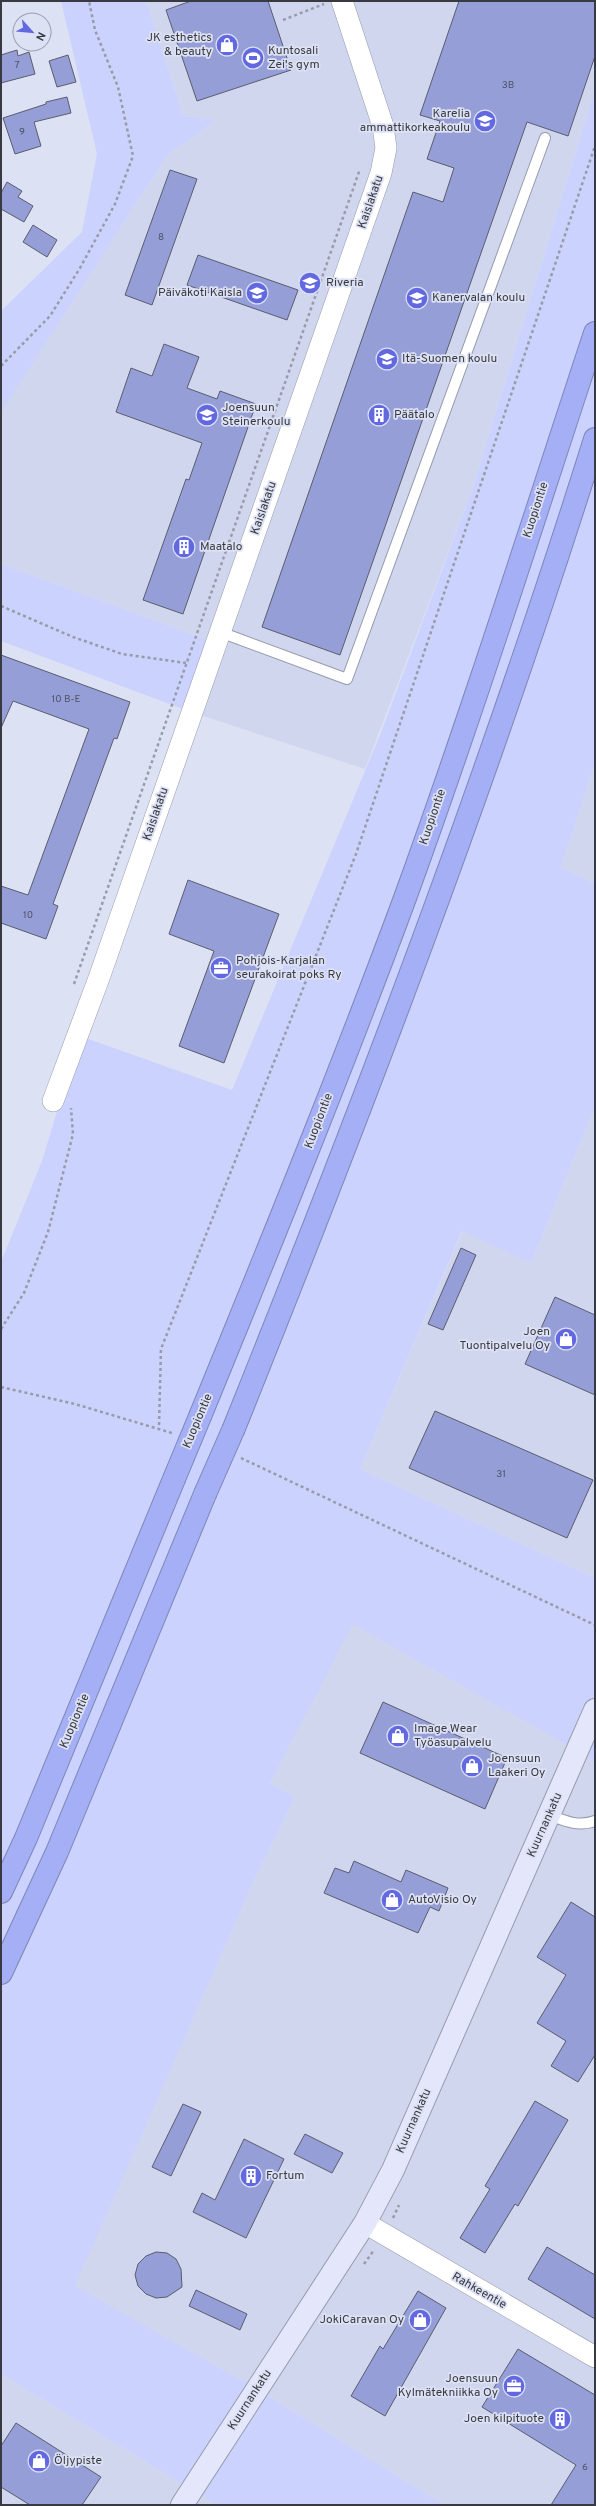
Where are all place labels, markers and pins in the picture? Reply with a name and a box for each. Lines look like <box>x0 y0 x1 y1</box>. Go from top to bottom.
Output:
place label: JK esthetics & beauty <box>146 30 212 60</box>
shop icon: JK esthetics & beauty <box>214 32 240 58</box>
place label: Kuntosali Zei's gym <box>268 43 320 73</box>
sports icon: Kuntosali Zei's gym <box>240 45 266 71</box>
place label: Karelia ammattikorkeakoulu <box>360 106 470 136</box>
school or university icon: Karelia ammattikorkeakoulu <box>472 108 498 134</box>
school or university icon: Riveria <box>297 270 323 296</box>
place label: Riveria <box>326 275 364 291</box>
school or university icon: Päiväkoti Kaisla <box>244 280 270 306</box>
place label: Päiväkoti Kaisla <box>158 285 242 301</box>
school or university icon: Kanervalan koulu <box>404 285 430 311</box>
place label: Kanervalan koulu <box>432 290 525 306</box>
school or university icon: Itä-Suomen koulu <box>374 346 400 372</box>
place label: Itä-Suomen koulu <box>402 351 497 367</box>
place label: Joensuun Steinerkoulu <box>222 400 290 430</box>
school or university icon: Joensuun Steinerkoulu <box>194 402 220 428</box>
building icon: Päätalo <box>366 402 392 428</box>
place label: Päätalo <box>394 407 435 423</box>
building icon: Maatalo <box>171 534 197 560</box>
place label: Maatalo <box>200 539 243 555</box>
place label: Pohjois-Karjalan seurakoirat poks Ry <box>236 953 342 983</box>
office icon: Pohjois-Karjalan seurakoirat poks Ry <box>208 955 234 981</box>
place label: Joen Tuontipalvelu Oy <box>460 1324 550 1354</box>
shop icon: Joen Tuontipalvelu Oy <box>553 1326 579 1352</box>
place label: Image Wear Työasupalvelu <box>414 1721 491 1751</box>
shop icon: Image Wear Työasupalvelu <box>385 1723 411 1749</box>
place label: Joensuun Laakeri Oy <box>488 1751 545 1781</box>
shop icon: Joensuun Laakeri Oy <box>459 1753 485 1779</box>
shop icon: AutoVisio Oy <box>379 1887 405 1913</box>
place label: AutoVisio Oy <box>408 1892 477 1908</box>
building icon: Fortum <box>238 2163 264 2189</box>
place label: Fortum <box>266 2168 305 2184</box>
shop icon: JokiCaravan Oy <box>407 2307 433 2333</box>
place label: JokiCaravan Oy <box>319 2312 404 2328</box>
place label: Joensuun Kylmätekniikka Oy <box>398 2371 498 2401</box>
office icon: Joensuun Kylmätekniikka Oy <box>501 2373 527 2399</box>
building icon: Joen kilpituote <box>547 2406 573 2432</box>
place label: Joen kilpituote <box>464 2411 544 2427</box>
shop icon: Öljypiste <box>26 2448 52 2474</box>
place label: Öljypiste <box>54 2453 102 2469</box>

